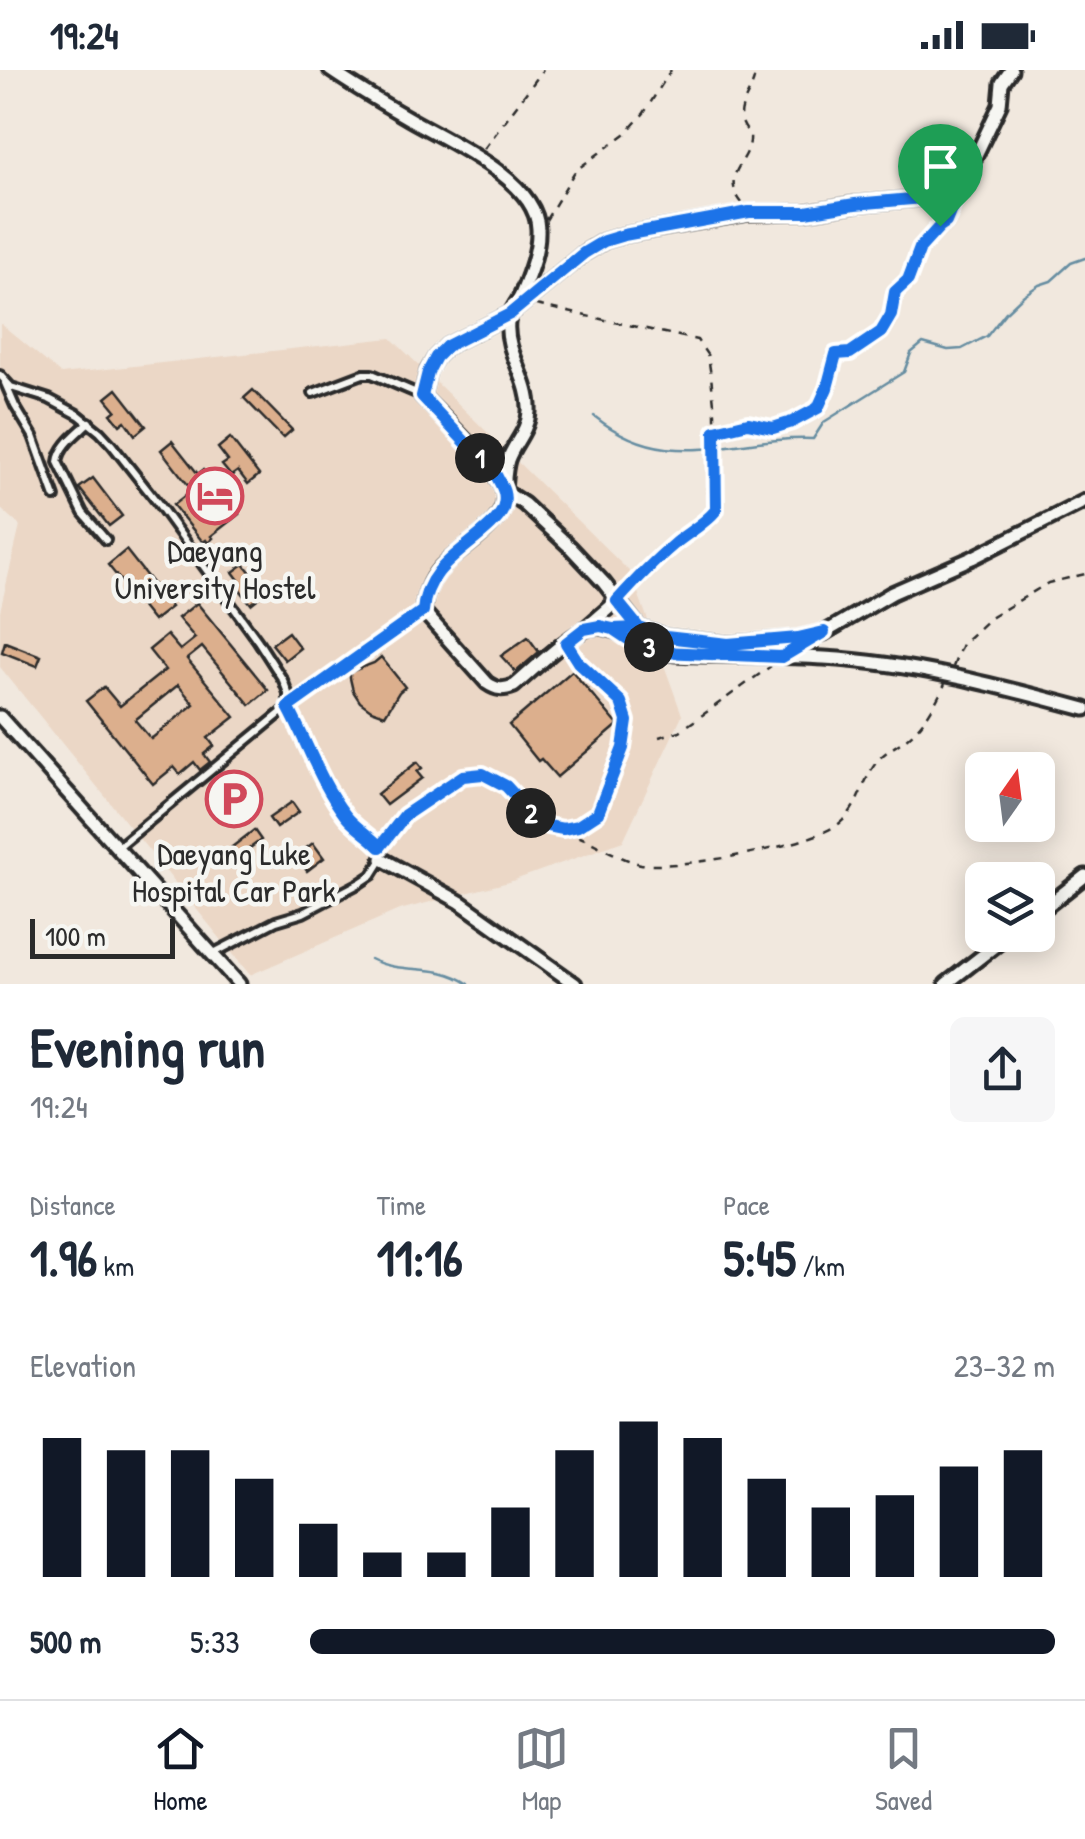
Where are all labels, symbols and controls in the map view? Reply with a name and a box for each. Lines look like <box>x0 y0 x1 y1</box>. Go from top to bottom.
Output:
text: 19:24 <box>50 9 119 61</box>
pin <box>898 124 983 227</box>
icon: arrive <box>913 139 968 194</box>
pin: 1 <box>455 433 505 483</box>
text: 1 <box>475 439 485 477</box>
hotel icon: Daeyang University Hostel <box>185 466 245 526</box>
place label: Daeyang University Hostel <box>115 529 316 609</box>
pin: 3 <box>624 622 674 672</box>
text: 3 <box>643 628 655 666</box>
north arrow <box>965 752 1055 842</box>
map controls <box>965 752 1055 952</box>
parking icon: Daeyang Luke Hospital Car Park <box>204 769 264 829</box>
pin: 2 <box>506 788 556 838</box>
text: 2 <box>524 794 538 832</box>
place label: Daeyang Luke Hospital Car Park <box>132 832 336 912</box>
button: layers <box>965 862 1055 952</box>
scale bar <box>30 914 175 958</box>
text: 100 m <box>45 917 106 955</box>
text: Evening run <box>30 1010 265 1084</box>
button: share <box>950 1017 1055 1122</box>
text: 19:24 <box>30 1085 88 1128</box>
text: Distance <box>30 1186 116 1224</box>
text: Time <box>377 1186 426 1224</box>
text: Pace <box>723 1186 770 1224</box>
text: 1.96 <box>30 1224 97 1292</box>
text: 11:16 <box>377 1224 463 1292</box>
text: 5:45 <box>723 1224 796 1292</box>
text: km <box>97 1247 134 1285</box>
text: /km <box>796 1247 845 1285</box>
text: Elevation <box>30 1344 136 1387</box>
text: 23–32 m <box>954 1344 1055 1387</box>
text: 500 m <box>30 1620 101 1663</box>
text: 5:33 <box>190 1620 240 1663</box>
tab: Home <box>153 1721 208 1819</box>
tab: Map <box>514 1721 569 1819</box>
tab: Saved <box>875 1721 932 1819</box>

